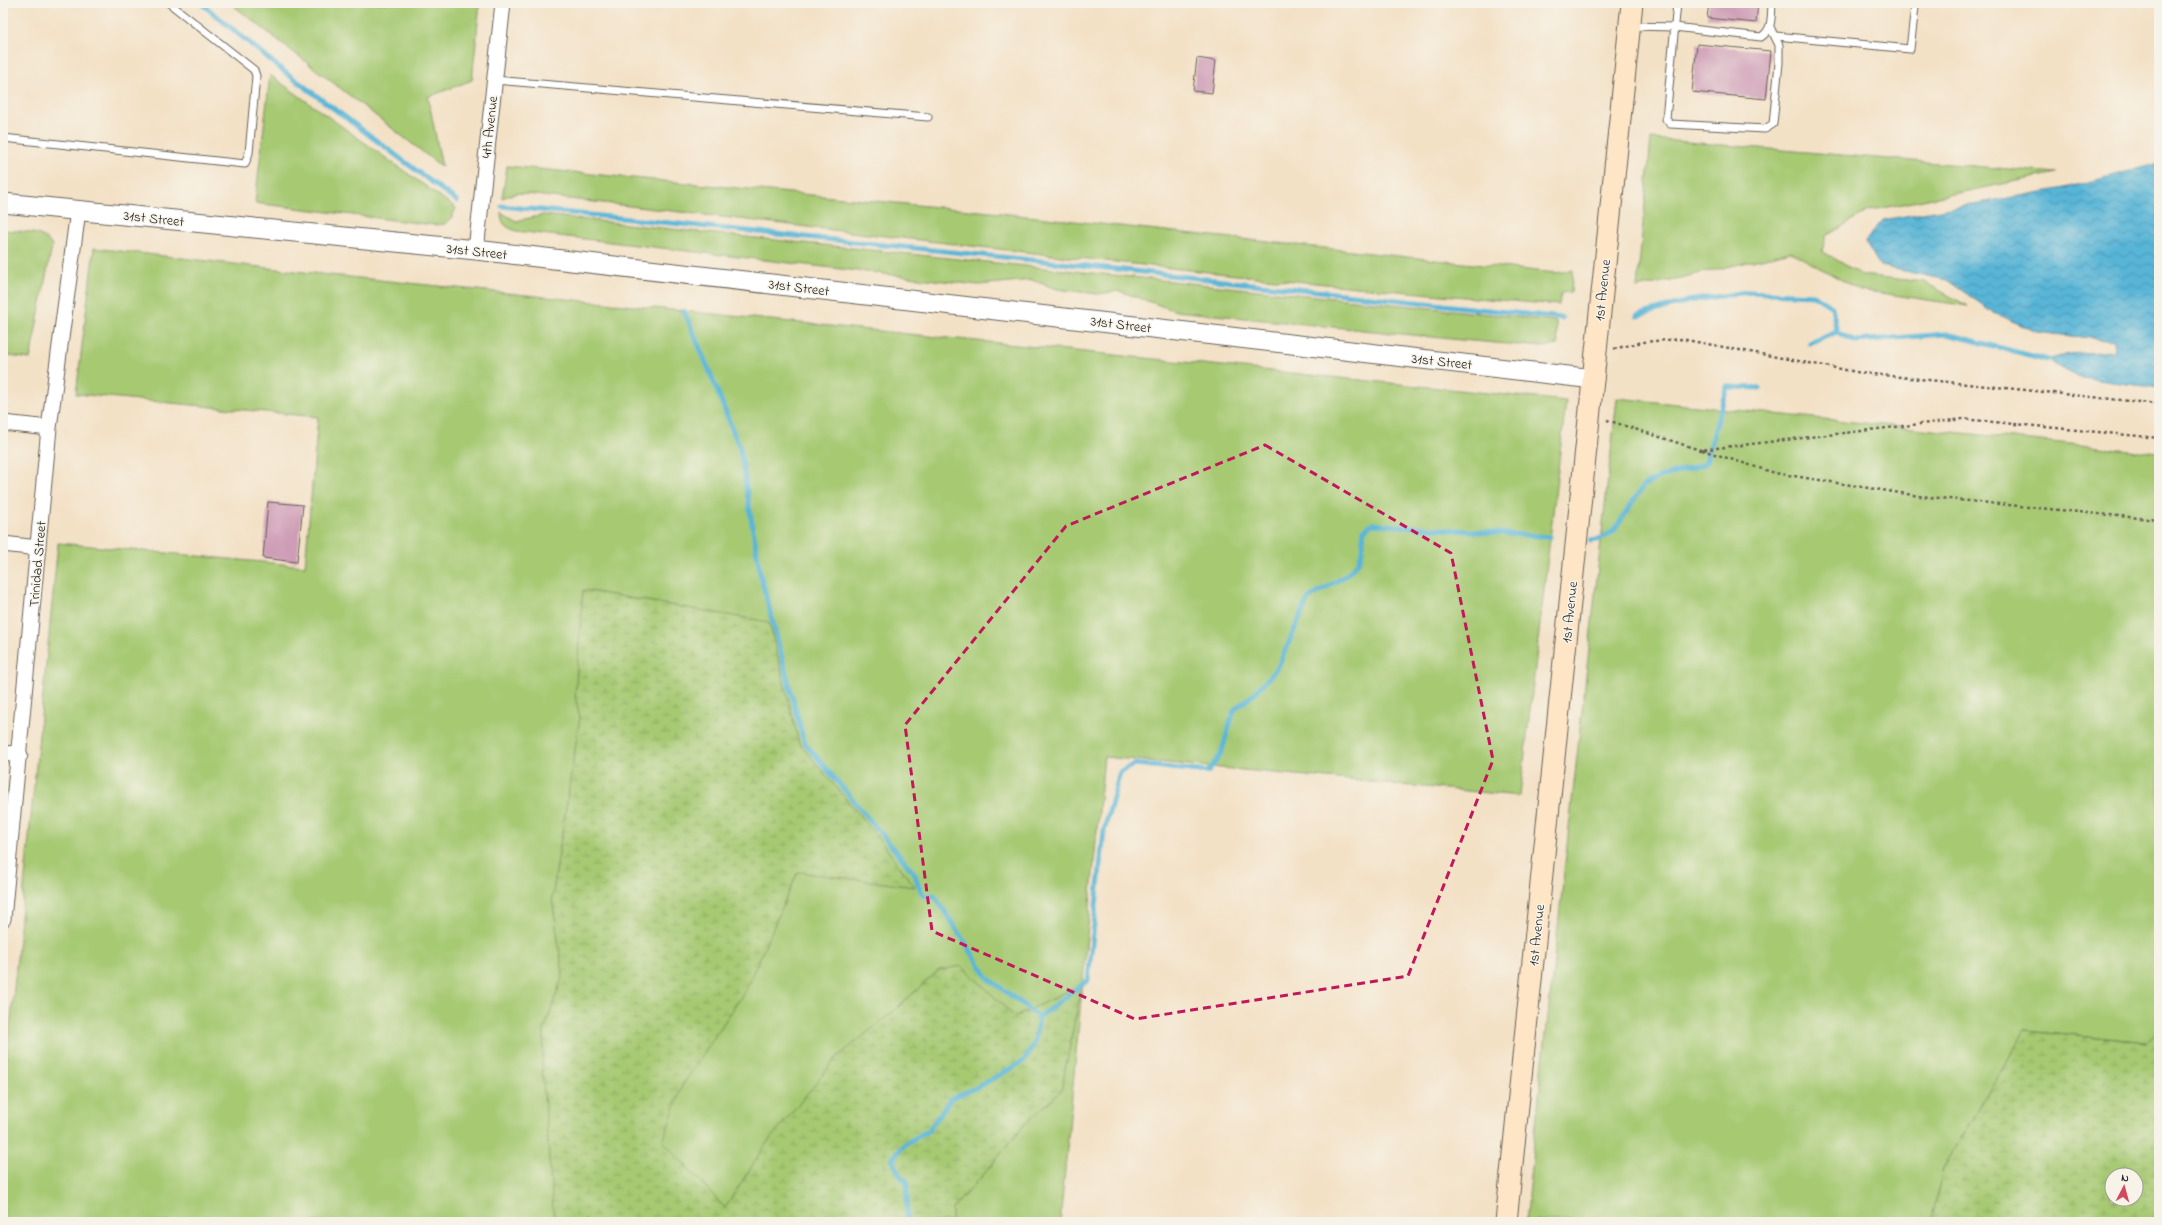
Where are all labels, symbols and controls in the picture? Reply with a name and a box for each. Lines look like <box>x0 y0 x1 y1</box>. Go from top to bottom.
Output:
street label: 4th Avenue <box>477 94 504 159</box>
street label: 31st Street <box>122 206 185 233</box>
street label: 31st Street <box>445 239 508 266</box>
street label: 1st Avenue <box>1590 258 1617 322</box>
street label: 31st Street <box>767 274 831 303</box>
street label: 31st Street <box>1089 311 1153 340</box>
street label: 31st Street <box>1410 349 1473 376</box>
street label: Trinidad Street <box>24 520 53 608</box>
street label: 1st Avenue <box>1557 580 1584 644</box>
street label: 1st Avenue <box>1524 903 1551 967</box>
north arrow <box>2104 1167 2144 1207</box>
text: N <box>2120 1170 2129 1186</box>

